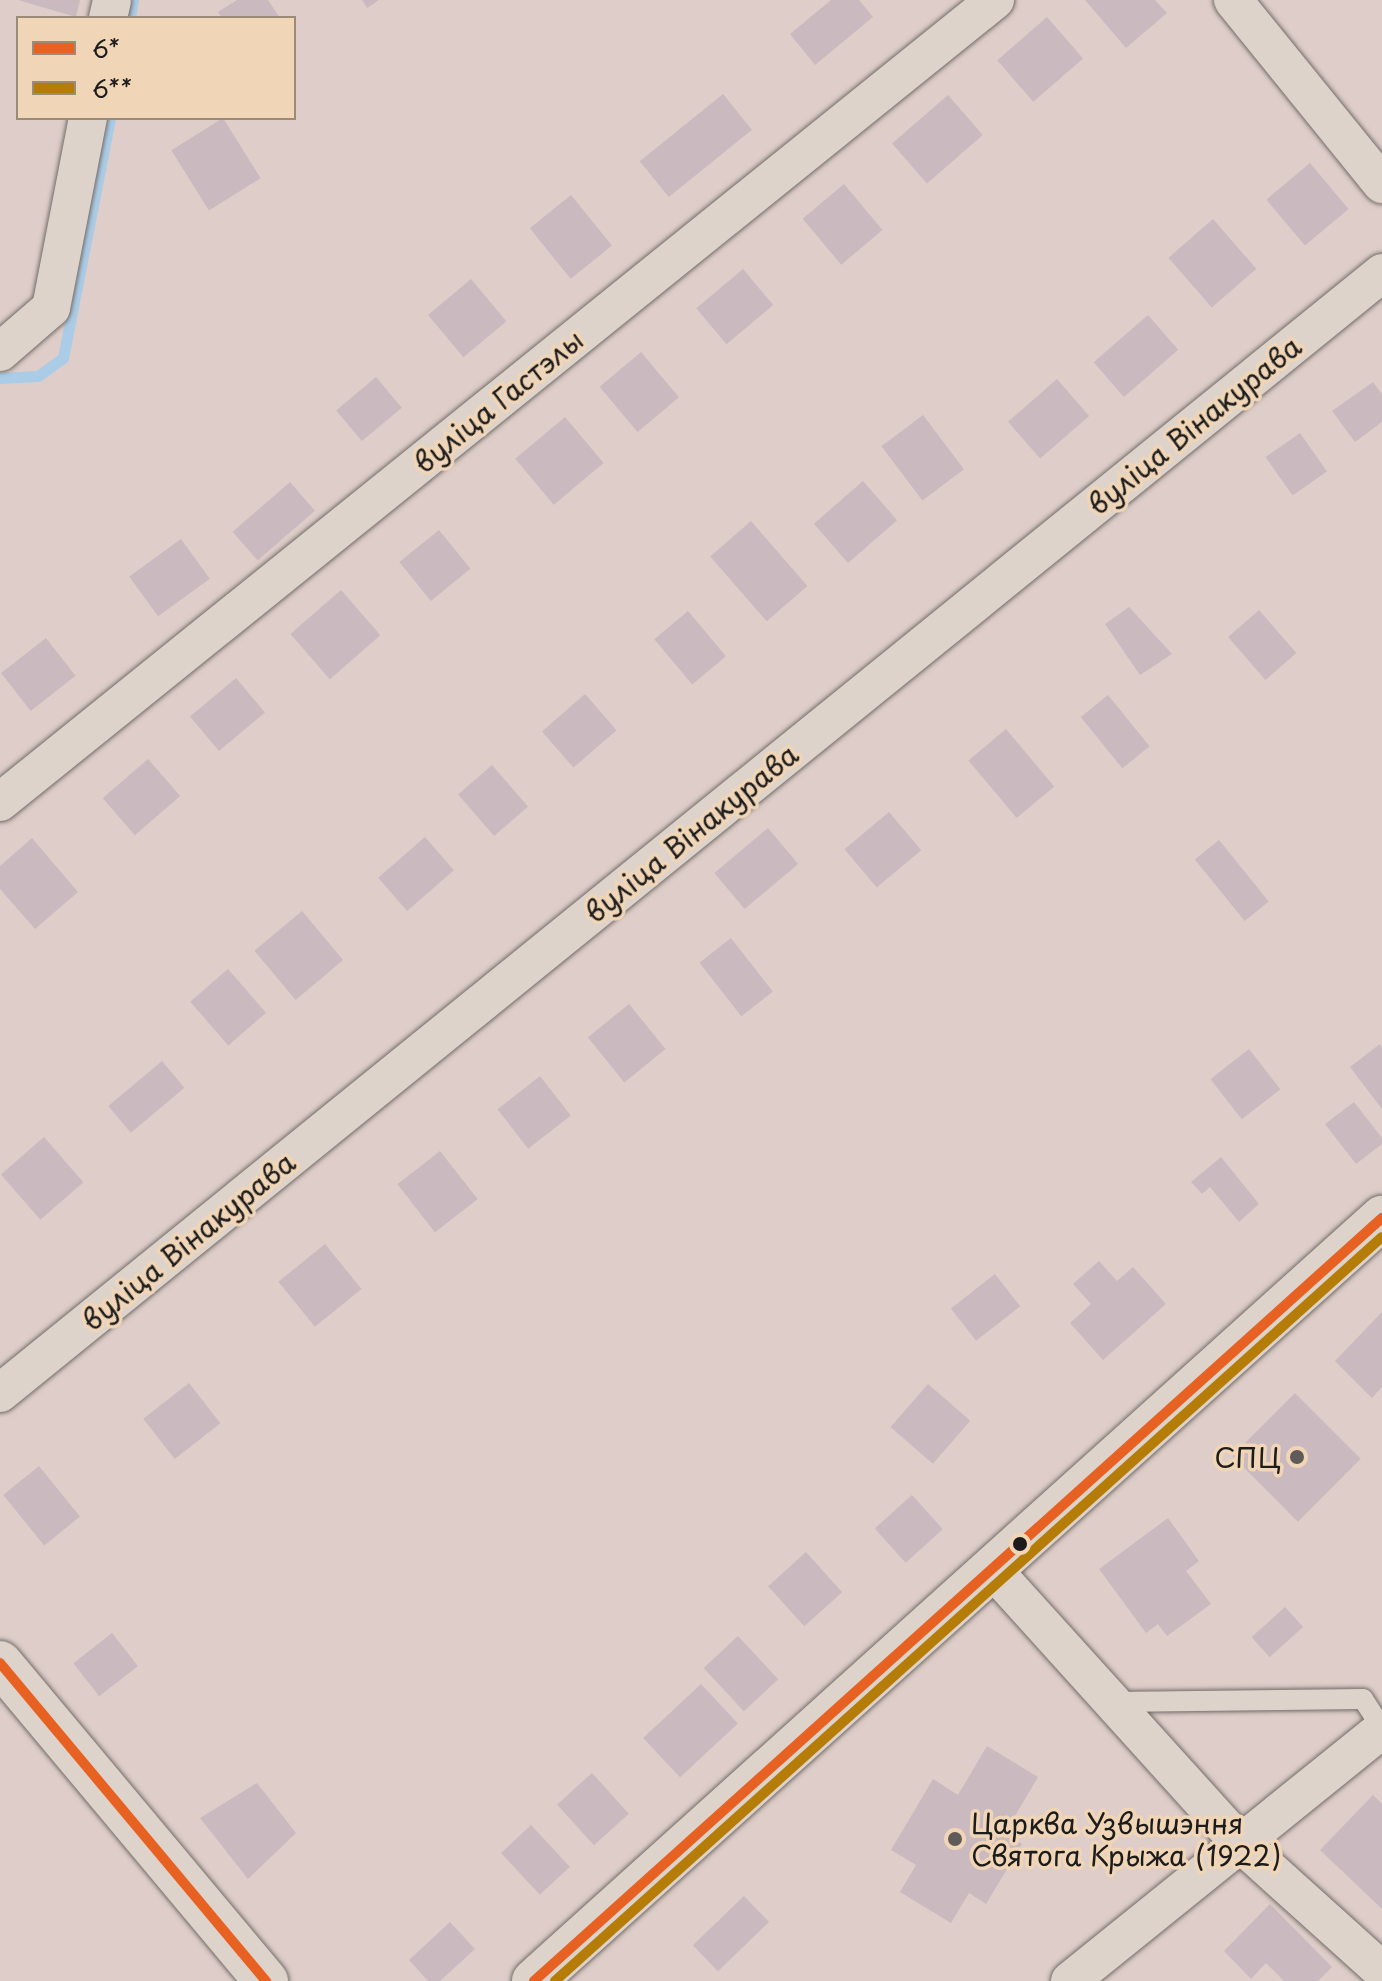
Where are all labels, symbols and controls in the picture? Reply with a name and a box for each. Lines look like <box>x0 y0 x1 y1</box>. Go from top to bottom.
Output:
legend <box>16 16 296 120</box>
text: 6* <box>92 30 120 66</box>
text: 6** <box>92 70 132 106</box>
street label: вуліца Гастэлы <box>407 323 589 479</box>
street label: вуліца Вінакурава <box>1081 329 1307 521</box>
street label: вуліца Вінакурава <box>578 737 804 929</box>
street label: вуліца Вінакурава <box>75 1145 301 1337</box>
place label: СПЦ <box>1214 1440 1281 1474</box>
marker: СПЦ <box>1288 1448 1306 1466</box>
unlabelled marker <box>1012 1536 1028 1552</box>
place label: Царква Узвышэння Святога Крыжа (1922) <box>971 1806 1282 1872</box>
marker: Царква Узвышэння Святога Крыжа (1922) <box>946 1830 964 1848</box>

